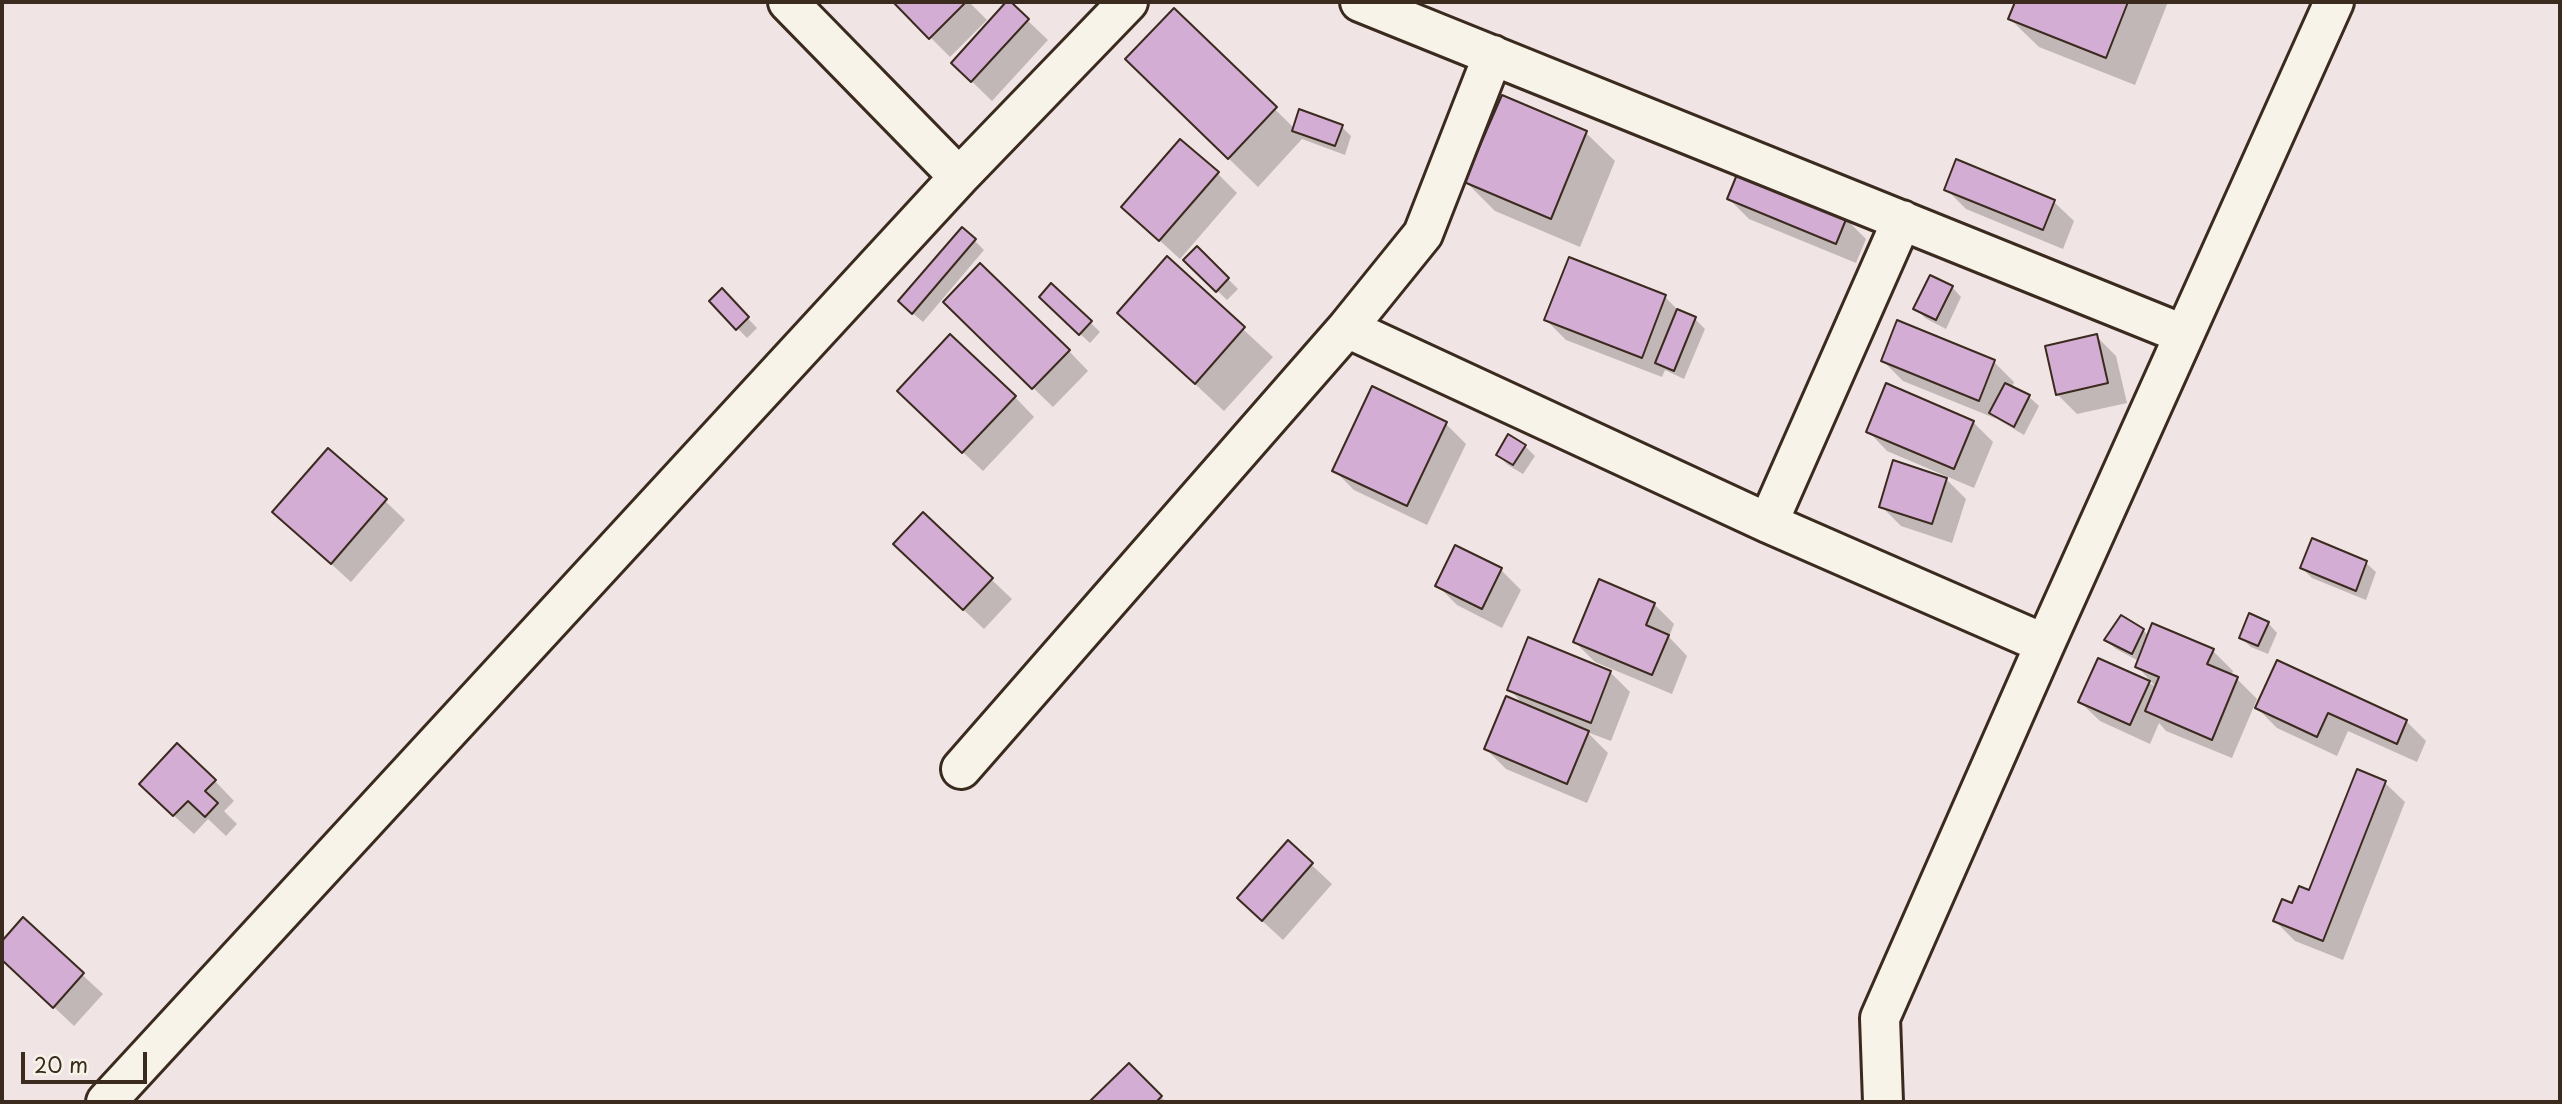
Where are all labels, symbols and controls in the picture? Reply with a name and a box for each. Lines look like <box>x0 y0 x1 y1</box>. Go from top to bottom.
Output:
scale bar <box>24 1038 150 1082</box>
text: 20 m <box>34 1048 88 1080</box>

